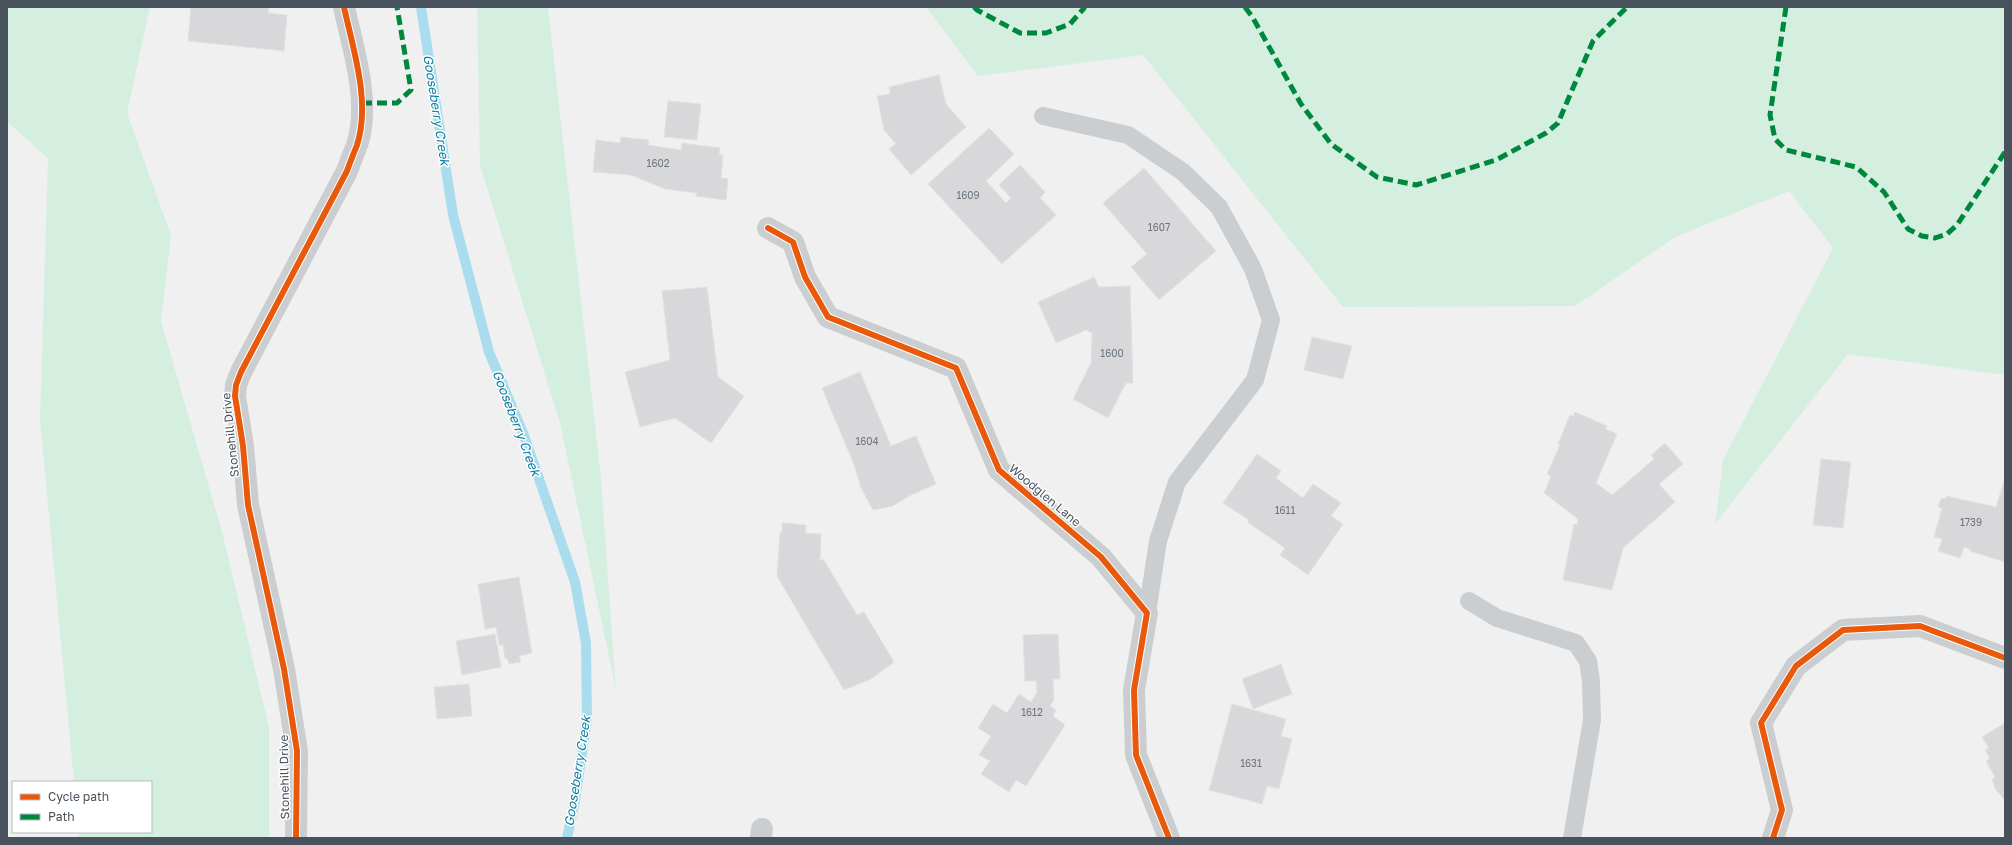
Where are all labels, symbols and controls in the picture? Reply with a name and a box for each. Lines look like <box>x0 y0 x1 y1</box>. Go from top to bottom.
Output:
water label: Gooseberry Creek <box>420 53 454 168</box>
house number: 1602 <box>647 157 670 169</box>
house number: 1609 <box>956 189 980 201</box>
house number: 1607 <box>1148 221 1170 233</box>
house number: 1600 <box>1100 347 1124 359</box>
water label: Gooseberry Creek <box>489 368 545 480</box>
street label: Stonehill Drive <box>218 392 242 478</box>
house number: 1604 <box>855 435 879 447</box>
street label: Woodglen Lane <box>1006 461 1084 529</box>
house number: 1611 <box>1275 504 1295 516</box>
house number: 1739 <box>1960 516 1982 528</box>
house number: 1612 <box>1021 706 1043 718</box>
water label: Gooseberry Creek <box>560 713 594 828</box>
street label: Stonehill Drive <box>276 734 292 820</box>
house number: 1631 <box>1240 757 1262 769</box>
legend <box>12 781 152 833</box>
text: Cycle path <box>48 789 109 804</box>
text: Path <box>48 809 75 824</box>

